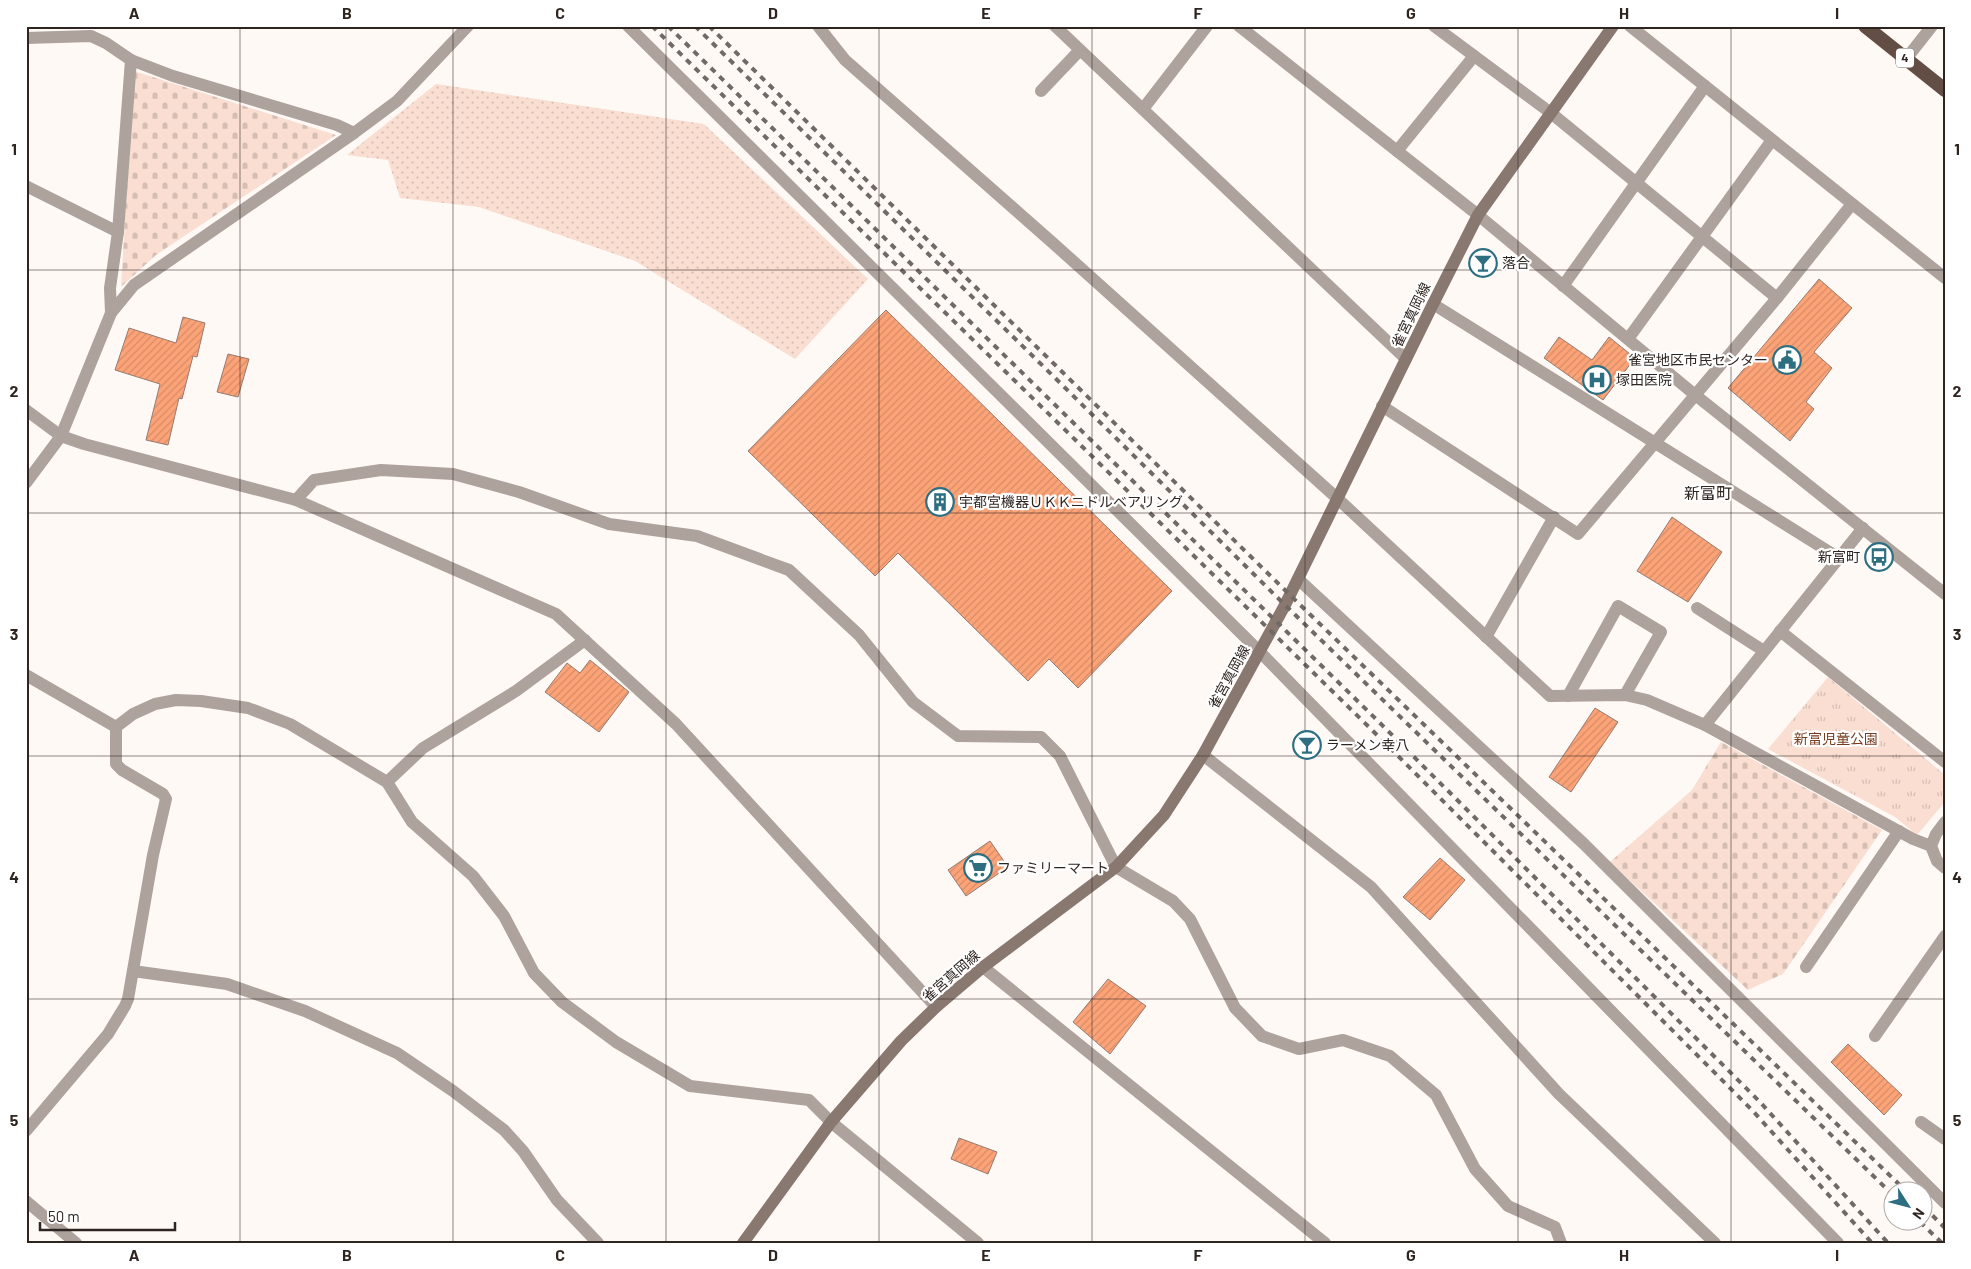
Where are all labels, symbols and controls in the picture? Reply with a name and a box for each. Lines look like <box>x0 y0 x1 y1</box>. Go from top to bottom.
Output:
text: A <box>129 3 140 22</box>
text: B <box>342 3 352 22</box>
text: C <box>555 3 565 22</box>
text: D <box>768 3 778 22</box>
text: E <box>981 3 991 22</box>
text: F <box>1194 3 1203 22</box>
text: G <box>1406 3 1416 22</box>
text: H <box>1619 3 1629 22</box>
text: I <box>1835 3 1839 22</box>
road number: 4 <box>1896 48 1914 68</box>
text: 1 <box>11 139 17 158</box>
text: 1 <box>1954 139 1960 158</box>
bar icon: 落合 <box>1468 248 1498 278</box>
place label: 落合 <box>1502 254 1530 271</box>
street label: 雀宮真岡線 <box>1388 280 1434 350</box>
public building icon: 雀宮地区市民センター <box>1772 345 1802 375</box>
place label: 雀宮地区市民センター <box>1628 351 1768 368</box>
hospital icon: 塚田医院 <box>1582 365 1612 395</box>
place label: 塚田医院 <box>1616 371 1672 388</box>
text: 2 <box>10 381 19 400</box>
text: 2 <box>1953 381 1962 400</box>
district label: 新富町 <box>1684 483 1732 502</box>
building icon: 宇都宮機器ＵＫＫニドルベアリング <box>925 487 955 517</box>
place label: 宇都宮機器ＵＫＫニドルベアリング <box>959 493 1183 510</box>
bus stop icon: 新富町 <box>1864 542 1894 572</box>
place label: 新富町 <box>1818 548 1860 565</box>
text: 3 <box>10 624 18 643</box>
text: 3 <box>1953 624 1961 643</box>
street label: 雀宮真岡線 <box>1204 642 1253 711</box>
bar icon: ラーメン幸八 <box>1292 730 1322 760</box>
park label: 新富児童公園 <box>1794 730 1878 747</box>
place label: ラーメン幸八 <box>1326 736 1409 753</box>
supermarket icon: ファミリーマート <box>963 853 993 883</box>
place label: ファミリーマート <box>997 859 1109 876</box>
text: 4 <box>9 867 19 886</box>
text: 4 <box>1952 867 1962 886</box>
street label: 雀宮真岡線 <box>919 946 983 1005</box>
text: 5 <box>10 1110 19 1129</box>
text: 5 <box>1953 1110 1962 1129</box>
north arrow <box>1884 1182 1934 1232</box>
scale bar <box>40 1199 175 1231</box>
text: N <box>1909 1205 1929 1223</box>
text: 50 m <box>48 1207 80 1225</box>
text: A <box>129 1245 140 1264</box>
text: B <box>342 1245 352 1264</box>
text: C <box>555 1245 565 1264</box>
text: D <box>768 1245 778 1264</box>
text: E <box>981 1245 991 1264</box>
text: F <box>1194 1245 1203 1264</box>
text: G <box>1406 1245 1416 1264</box>
text: H <box>1619 1245 1629 1264</box>
text: I <box>1835 1245 1839 1264</box>

